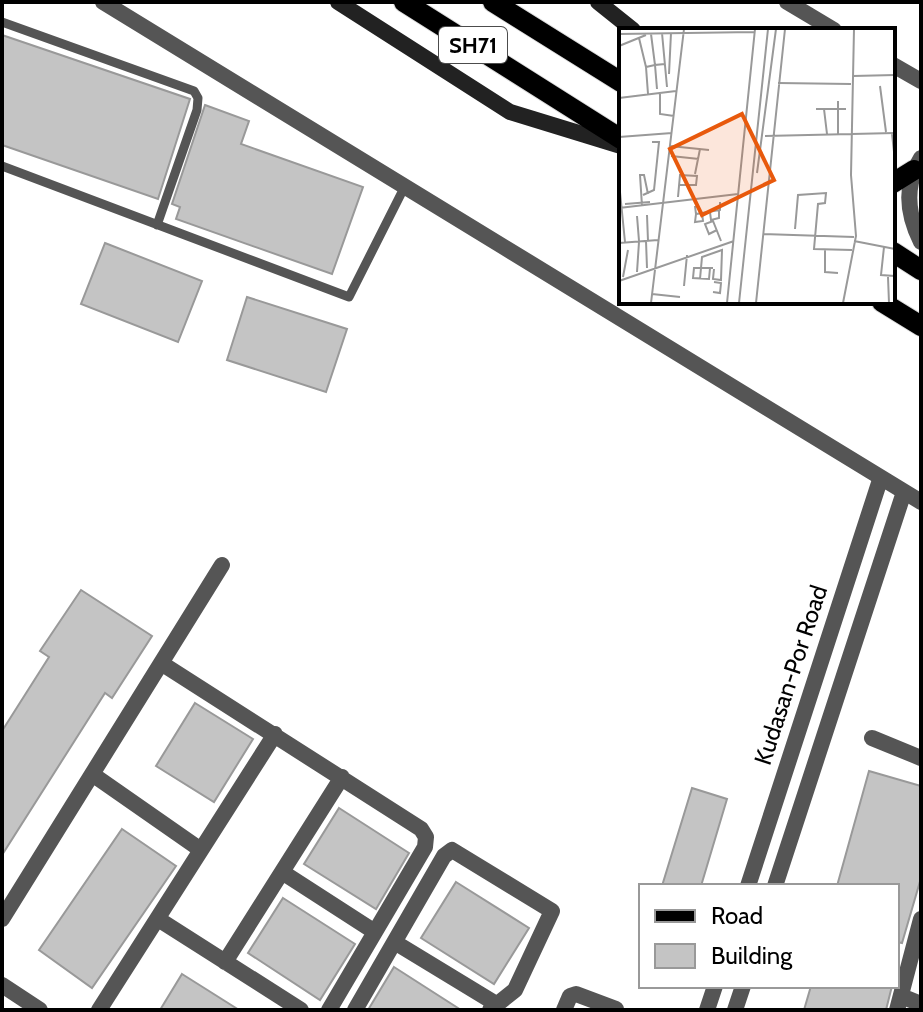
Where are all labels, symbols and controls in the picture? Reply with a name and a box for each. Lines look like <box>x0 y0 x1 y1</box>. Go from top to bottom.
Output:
road number: SH71 <box>439 27 507 63</box>
inset map <box>619 28 895 304</box>
street label: Kudasan-Por Road <box>748 581 833 768</box>
legend <box>639 884 899 988</box>
text: Road <box>711 901 763 930</box>
text: Building <box>711 941 793 970</box>

